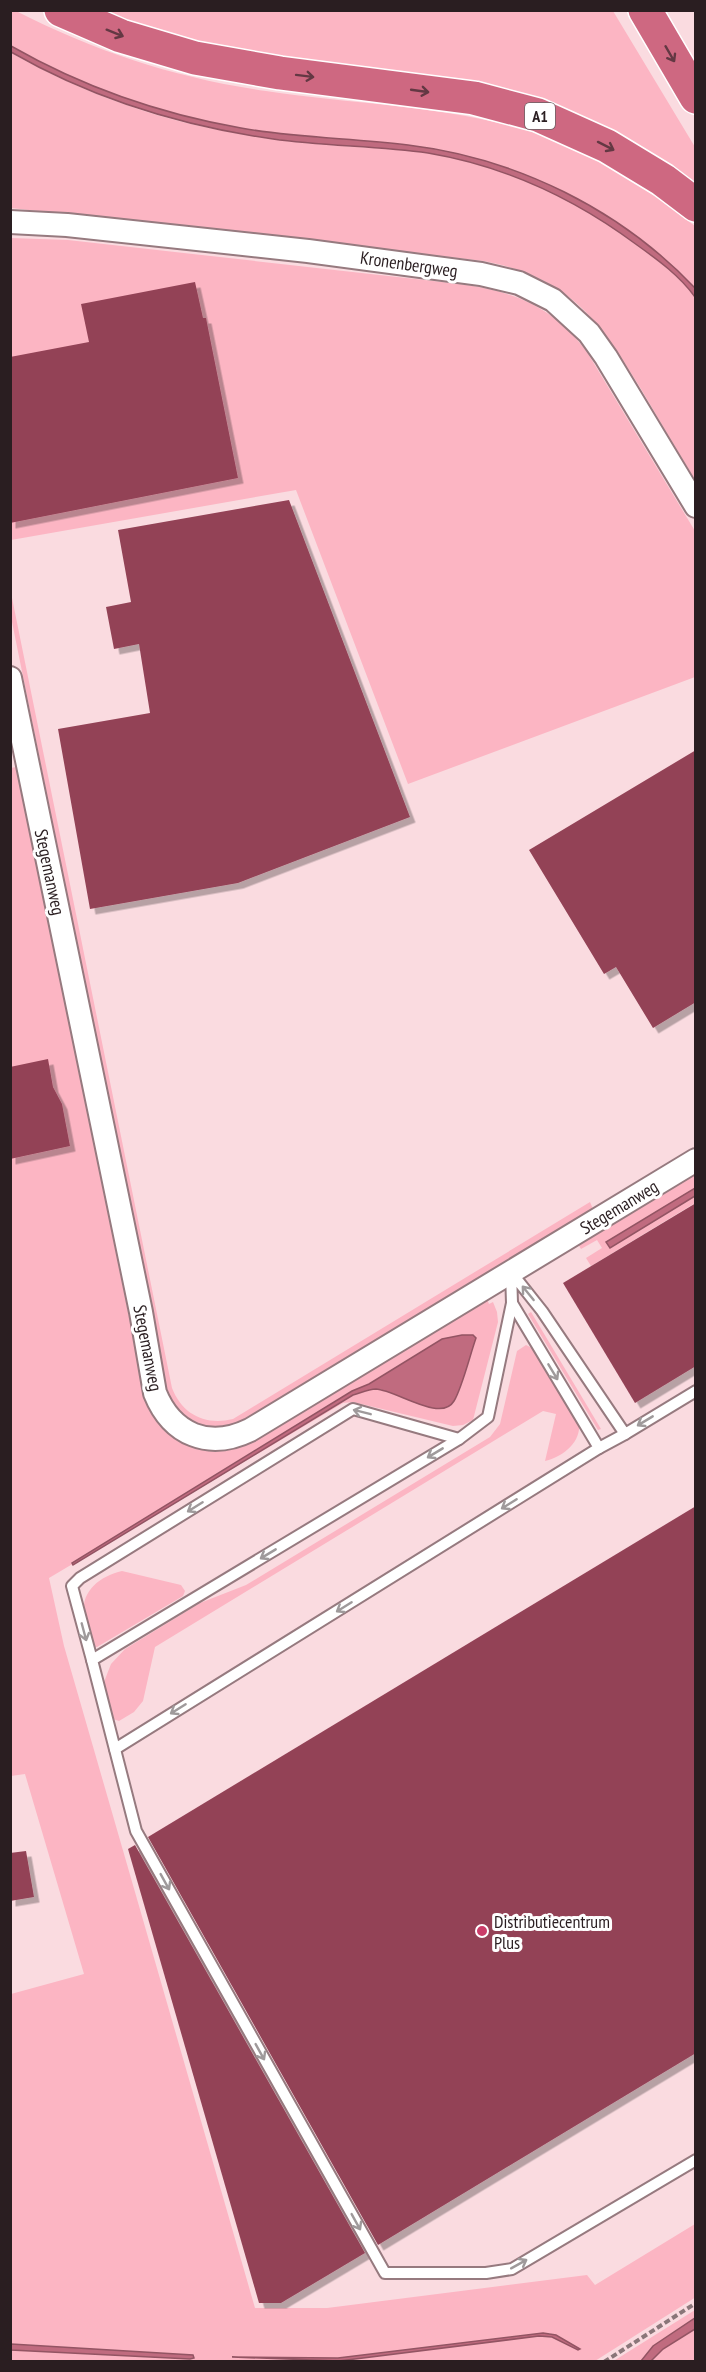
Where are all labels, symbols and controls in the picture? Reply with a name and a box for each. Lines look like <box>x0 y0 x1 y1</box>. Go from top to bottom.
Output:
one-way arrow <box>105 28 124 39</box>
one-way arrow <box>665 45 677 62</box>
one-way arrow <box>294 71 314 82</box>
one-way arrow <box>410 86 430 97</box>
road number: A1 <box>525 103 555 129</box>
one-way arrow <box>597 141 615 153</box>
street label: Kronenbergweg <box>359 246 459 282</box>
street label: Stegemanweg <box>30 827 70 917</box>
street label: Stegemanweg <box>576 1175 662 1239</box>
one-way arrow <box>521 1285 534 1301</box>
street label: Stegemanweg <box>128 1303 168 1393</box>
one-way arrow <box>548 1363 560 1380</box>
one-way arrow <box>353 1406 372 1418</box>
one-way arrow <box>637 1416 654 1428</box>
one-way arrow <box>427 1448 444 1460</box>
one-way arrow <box>501 1498 518 1510</box>
one-way arrow <box>187 1501 204 1513</box>
one-way arrow <box>260 1548 277 1560</box>
one-way arrow <box>335 1600 352 1613</box>
one-way arrow <box>79 1622 91 1641</box>
one-way arrow <box>170 1704 187 1716</box>
one-way arrow <box>159 1873 171 1890</box>
place label: Distributiecentrum Plus <box>494 1910 610 1954</box>
marker: Distributiecentrum Plus <box>475 1924 489 1938</box>
one-way arrow <box>255 2043 267 2060</box>
one-way arrow <box>350 2213 362 2230</box>
one-way arrow <box>510 2258 528 2269</box>

